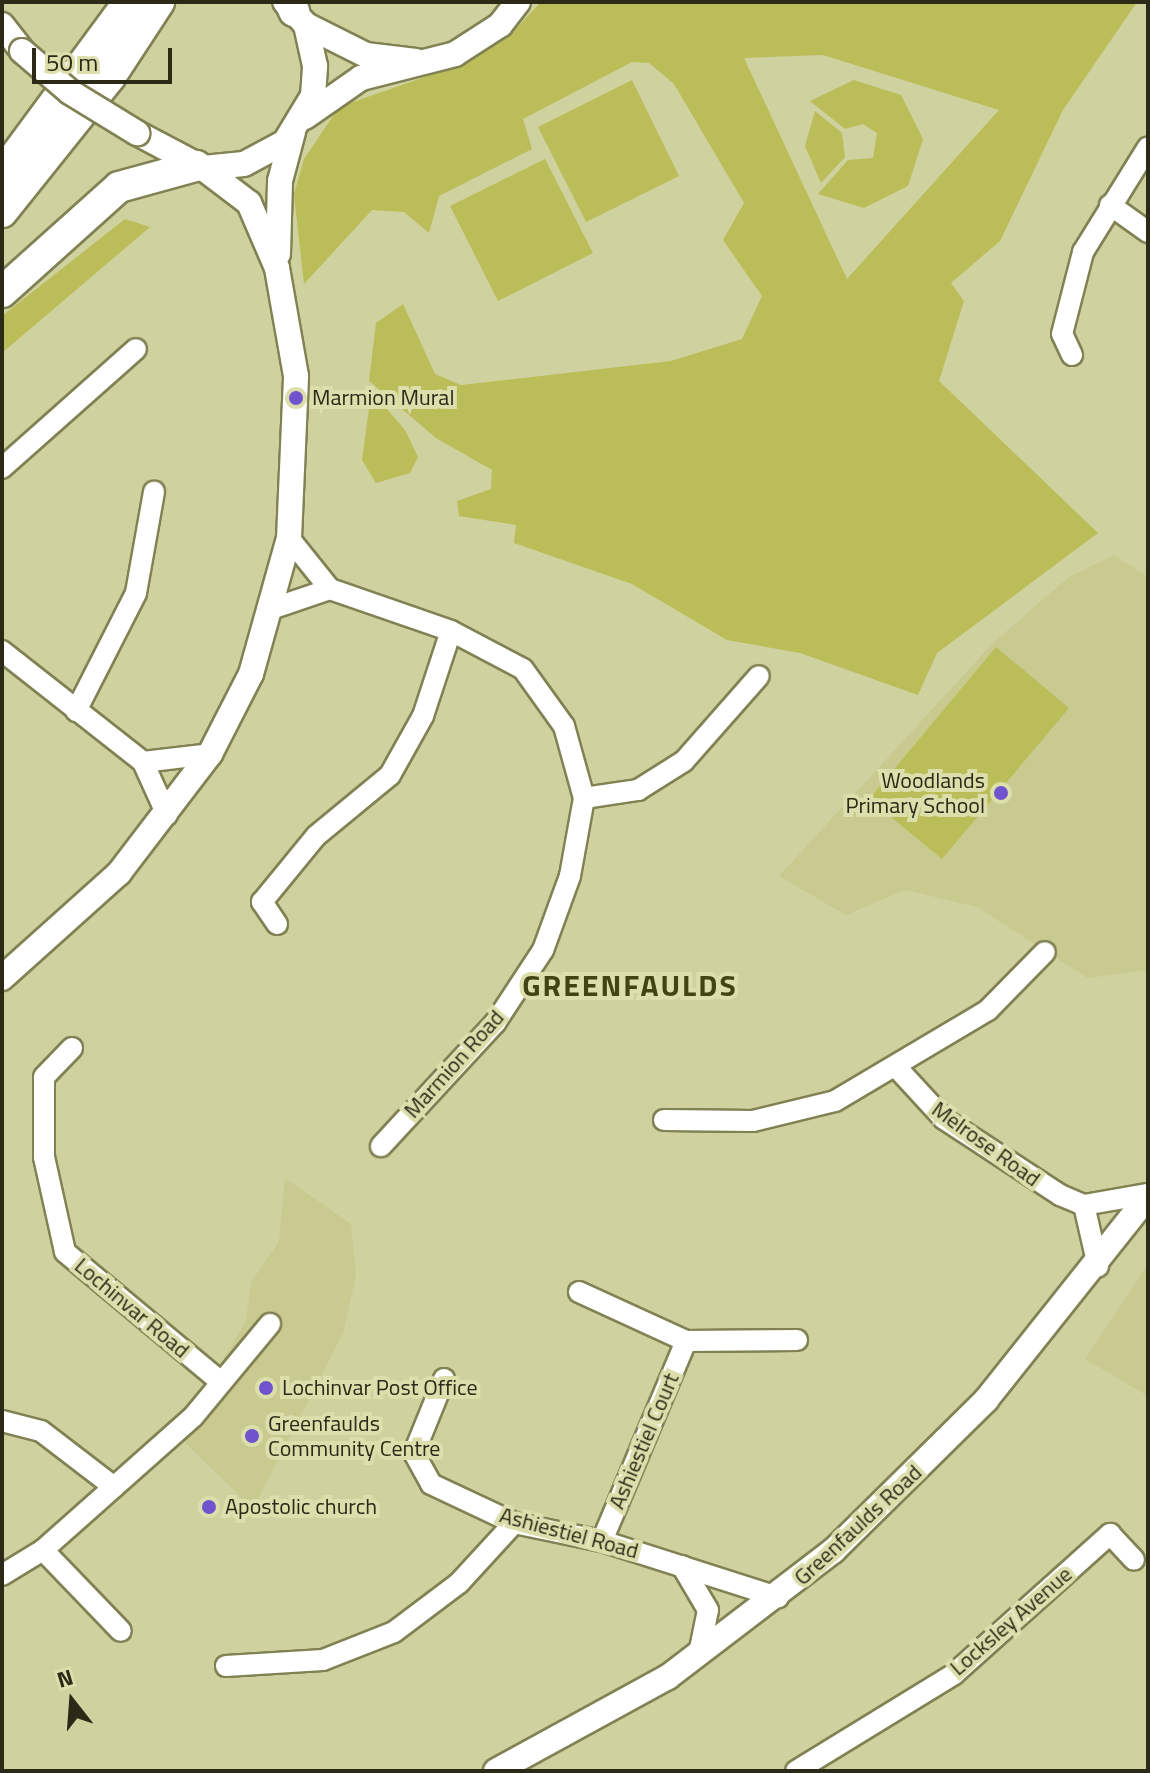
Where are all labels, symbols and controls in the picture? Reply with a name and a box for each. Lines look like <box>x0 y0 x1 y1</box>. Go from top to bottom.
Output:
scale bar <box>36 32 176 82</box>
text: 50 m <box>46 44 98 80</box>
place label: Marmion Mural <box>312 385 454 411</box>
marker: Marmion Mural <box>287 389 305 407</box>
place label: Woodlands Primary School <box>845 767 985 818</box>
marker: Woodlands Primary School <box>992 784 1010 802</box>
district label: GREENFAULDS <box>522 967 738 1003</box>
street label: Marmion Road <box>399 1005 509 1123</box>
street label: Melrose Road <box>927 1096 1045 1192</box>
street label: Lochinvar Road <box>69 1252 195 1364</box>
street label: Ashiestiel Court <box>603 1369 685 1513</box>
place label: Lochinvar Post Office <box>282 1375 478 1401</box>
marker: Lochinvar Post Office <box>257 1379 275 1397</box>
place label: Greenfaulds Community Centre <box>268 1410 440 1462</box>
marker: Greenfaulds Community Centre <box>243 1427 261 1445</box>
street label: Greenfaulds Road <box>789 1459 927 1591</box>
place label: Apostolic church <box>225 1494 377 1520</box>
marker: Apostolic church <box>200 1498 218 1516</box>
street label: Ashiestiel Road <box>497 1502 641 1564</box>
street label: Locksley Avenue <box>945 1561 1077 1681</box>
text: N <box>53 1660 77 1697</box>
north arrow <box>32 1661 112 1741</box>

